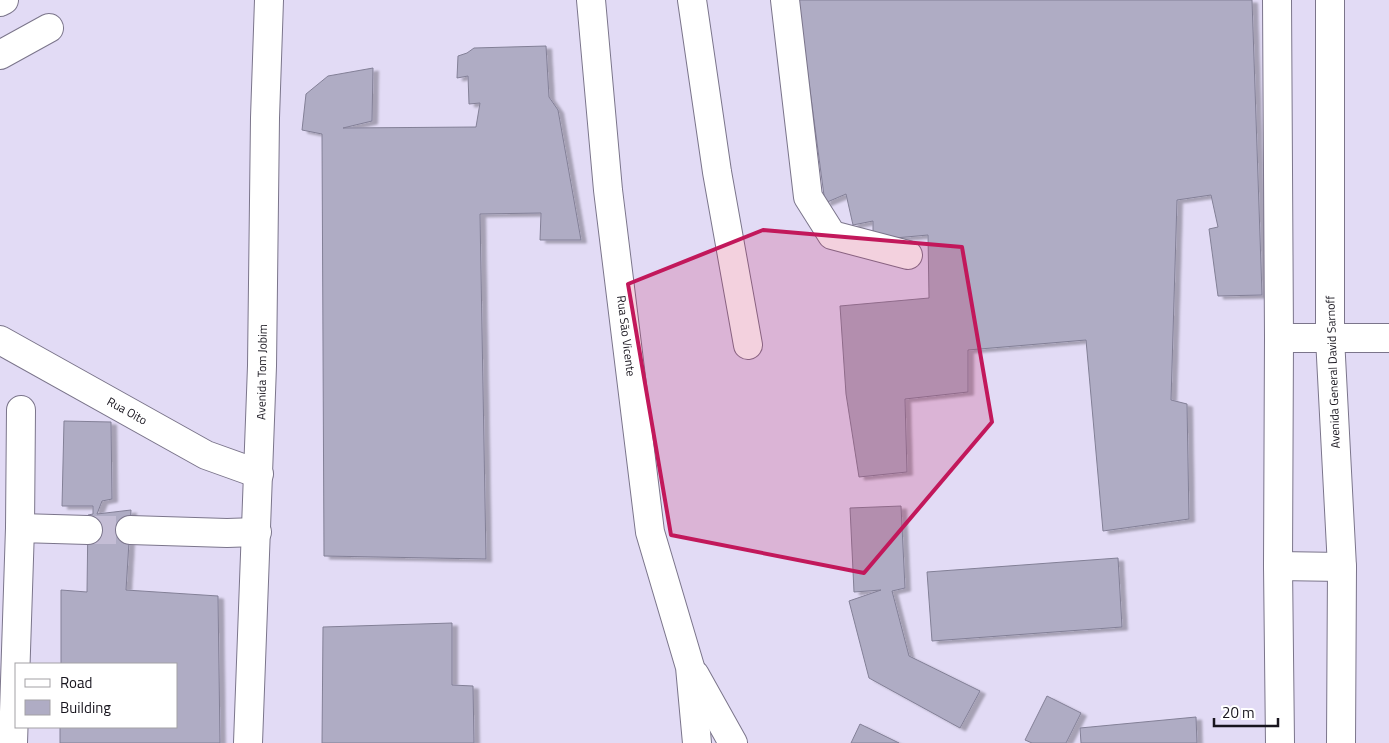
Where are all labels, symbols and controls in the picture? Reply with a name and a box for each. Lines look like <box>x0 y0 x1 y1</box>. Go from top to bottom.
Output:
street label: Rua São Vicente <box>612 294 641 377</box>
street label: Avenida General David Sarnoff <box>1320 295 1345 449</box>
street label: Avenida Tom Jobim <box>251 324 272 420</box>
street label: Rua Oito <box>104 392 151 429</box>
legend <box>15 663 178 728</box>
text: Road <box>60 671 92 694</box>
text: Building <box>60 696 111 719</box>
scale bar <box>1214 696 1278 728</box>
text: 20 m <box>1222 701 1255 724</box>

